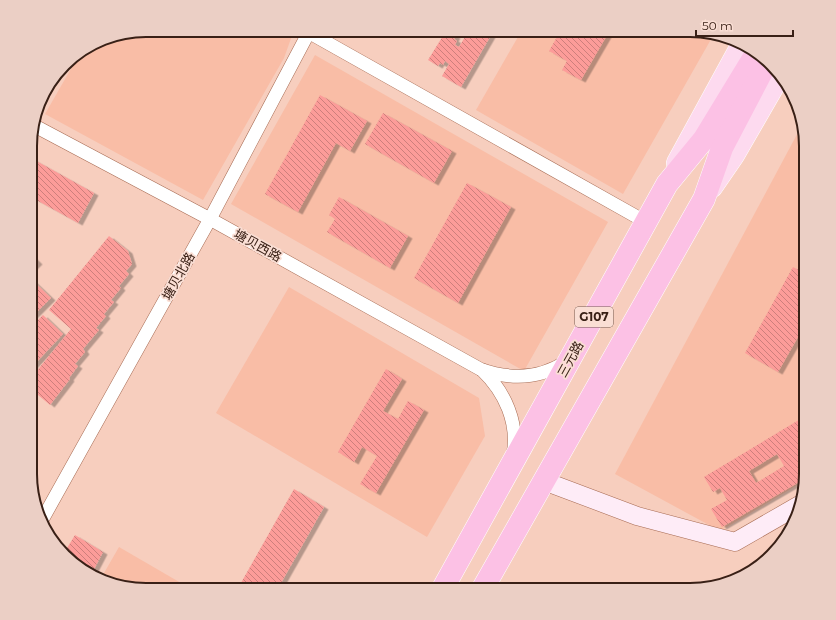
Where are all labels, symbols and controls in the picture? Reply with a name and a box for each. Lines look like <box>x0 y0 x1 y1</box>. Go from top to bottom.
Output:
scale bar <box>696 12 793 38</box>
text: 50 m <box>702 18 733 33</box>
street label: 塘贝西路 <box>231 225 285 265</box>
street label: 塘贝北路 <box>158 249 198 303</box>
road number: G107 <box>575 307 613 327</box>
street label: 三元路 <box>554 338 586 380</box>

